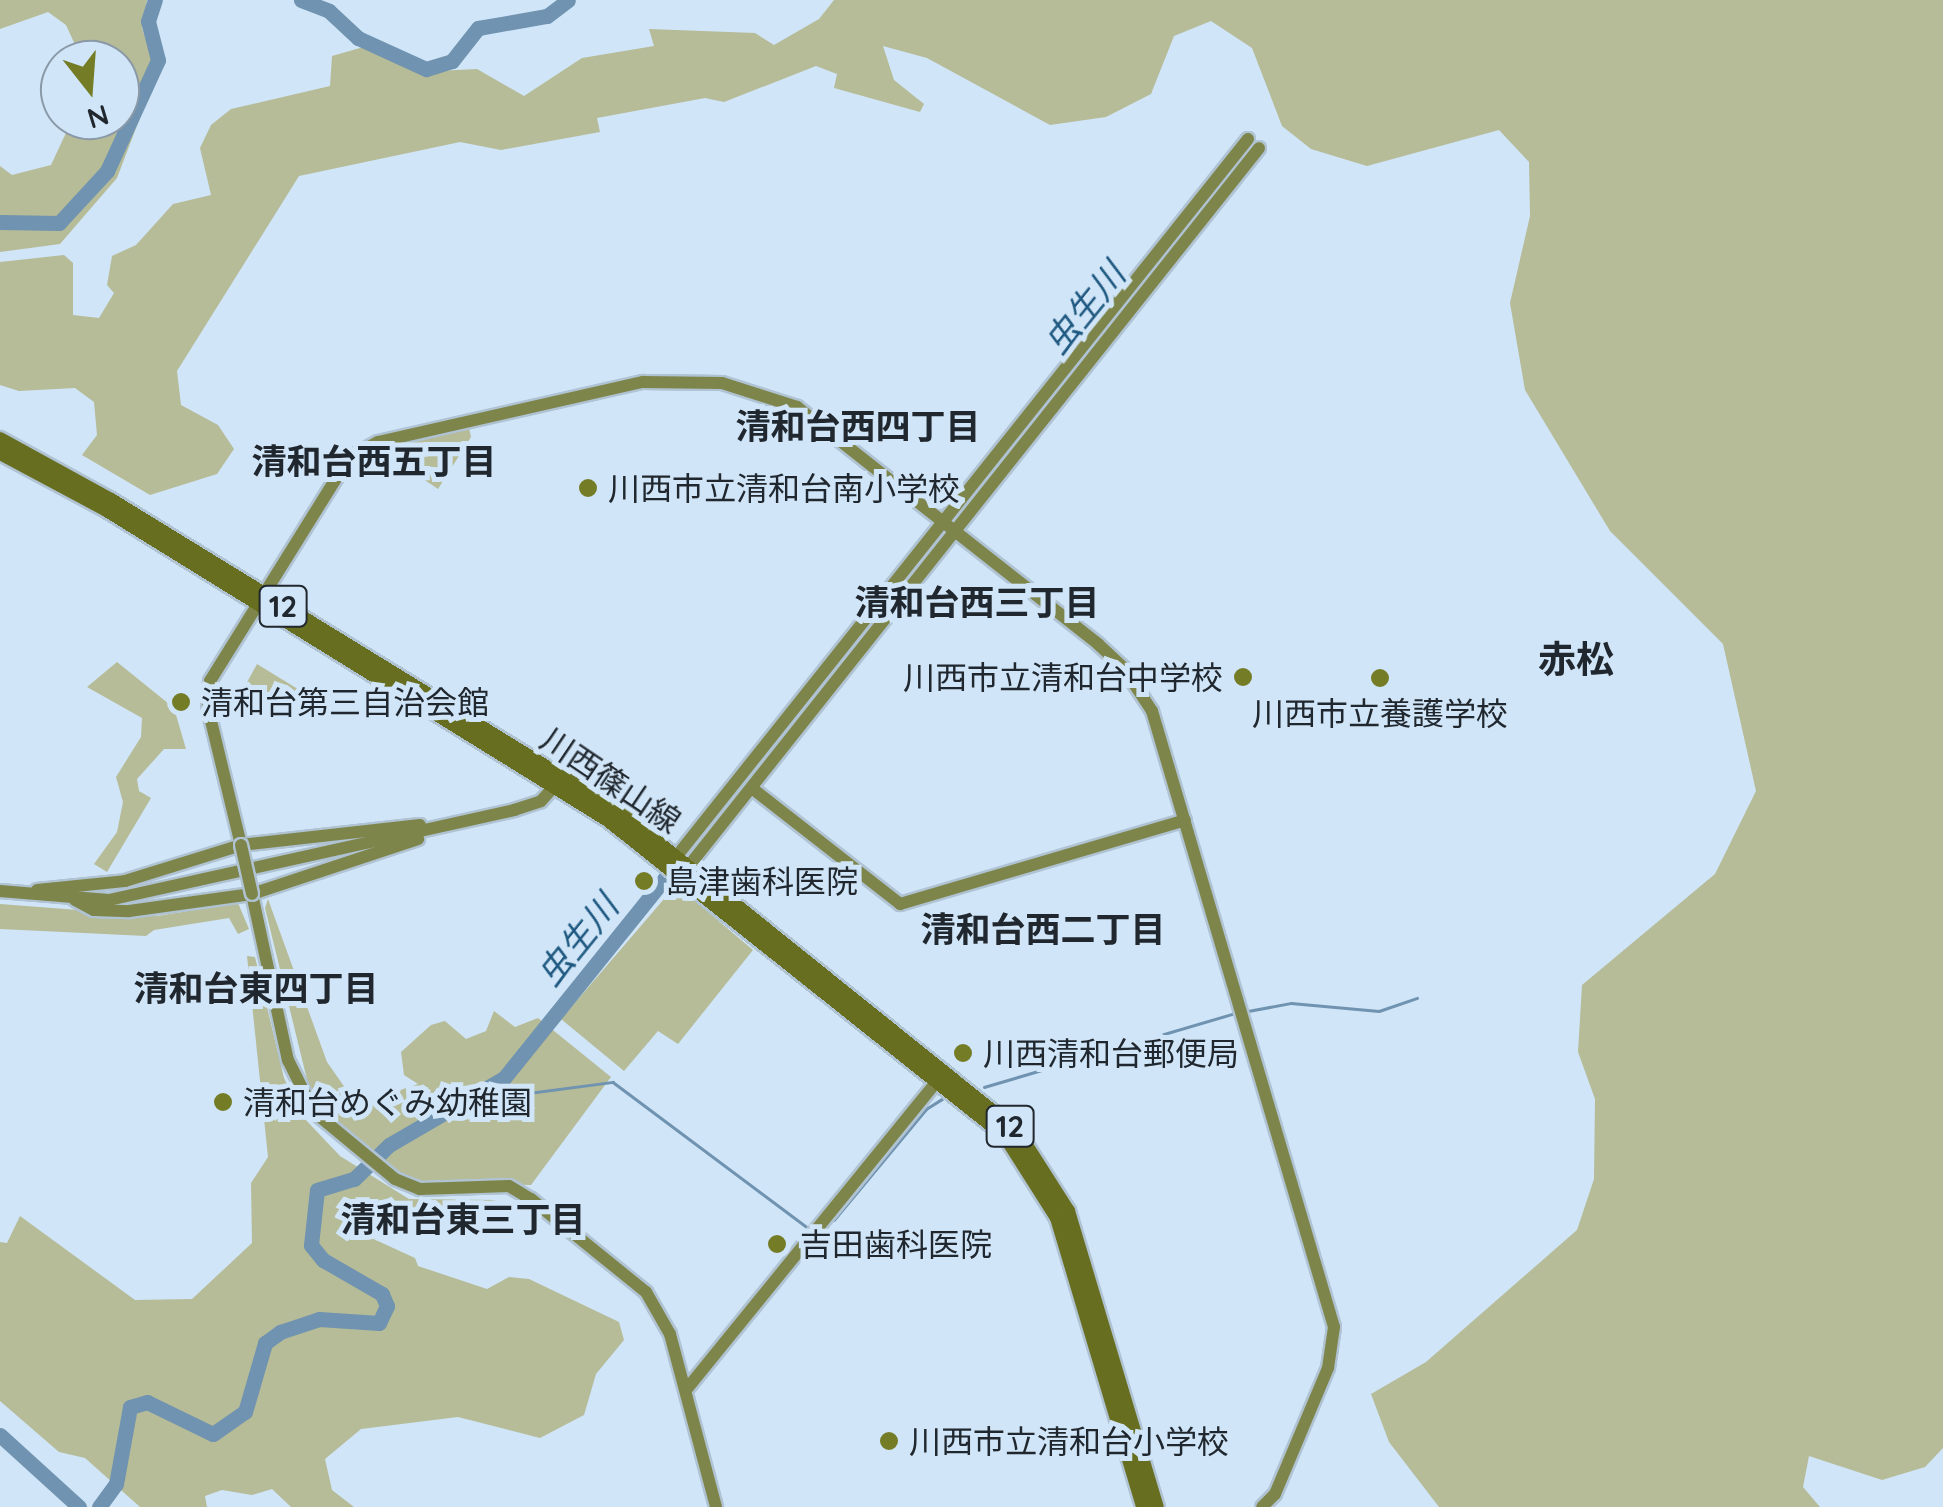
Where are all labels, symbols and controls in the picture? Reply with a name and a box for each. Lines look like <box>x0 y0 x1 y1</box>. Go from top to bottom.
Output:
north arrow <box>40 40 140 140</box>
text: N <box>83 98 113 137</box>
water label: 虫生川 <box>1035 254 1133 362</box>
district label: 清和台西四丁目 <box>736 405 980 447</box>
district label: 清和台西五丁目 <box>252 440 496 482</box>
place label: 川西市立清和台南小学校 <box>608 469 960 507</box>
marker: 川西市立清和台南小学校 <box>577 477 599 499</box>
road number: 12 <box>258 581 308 631</box>
district label: 清和台西三丁目 <box>855 581 1099 623</box>
district label: 赤松 <box>1538 637 1614 683</box>
place label: 川西市立清和台中学校 <box>903 658 1223 696</box>
marker: 川西市立清和台中学校 <box>1232 666 1254 688</box>
marker: 川西市立養護学校 <box>1369 667 1391 689</box>
place label: 清和台第三自治会館 <box>201 683 489 721</box>
marker: 清和台第三自治会館 <box>170 691 192 713</box>
place label: 川西市立養護学校 <box>1252 694 1508 732</box>
street label: 川西篠山線 <box>534 719 688 841</box>
place label: 島津歯科医院 <box>666 862 858 900</box>
marker: 島津歯科医院 <box>631 868 657 894</box>
water label: 虫生川 <box>528 886 626 994</box>
district label: 清和台西二丁目 <box>921 908 1165 950</box>
district label: 清和台東四丁目 <box>134 967 378 1009</box>
place label: 川西清和台郵便局 <box>983 1034 1239 1072</box>
marker: 川西清和台郵便局 <box>952 1042 974 1064</box>
place label: 清和台めぐみ幼稚園 <box>243 1083 531 1121</box>
marker: 清和台めぐみ幼稚園 <box>212 1091 234 1113</box>
road number: 12 <box>985 1101 1035 1151</box>
district label: 清和台東三丁目 <box>341 1198 585 1240</box>
place label: 吉田歯科医院 <box>800 1225 992 1263</box>
marker: 吉田歯科医院 <box>764 1231 790 1257</box>
place label: 川西市立清和台小学校 <box>909 1422 1229 1460</box>
marker: 川西市立清和台小学校 <box>878 1430 900 1452</box>

